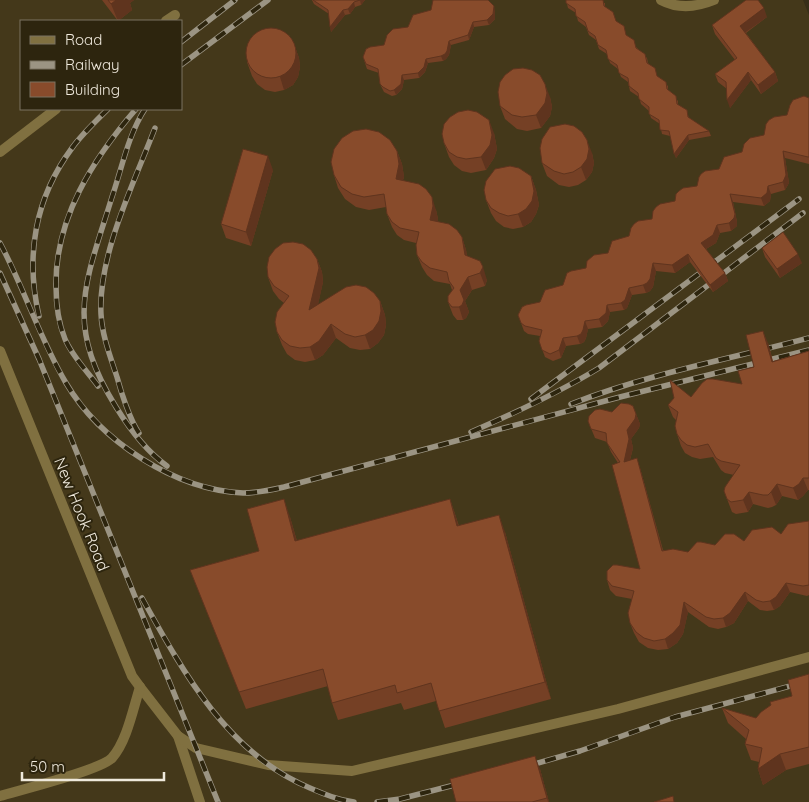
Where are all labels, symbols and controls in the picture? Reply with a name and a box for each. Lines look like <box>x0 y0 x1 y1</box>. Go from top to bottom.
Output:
legend <box>20 20 182 110</box>
text: Road <box>65 30 102 49</box>
text: Railway <box>65 55 120 74</box>
text: Building <box>65 80 120 99</box>
street label: New Hook Road <box>50 454 114 574</box>
scale bar <box>22 750 165 782</box>
text: 50 m <box>30 757 65 776</box>

